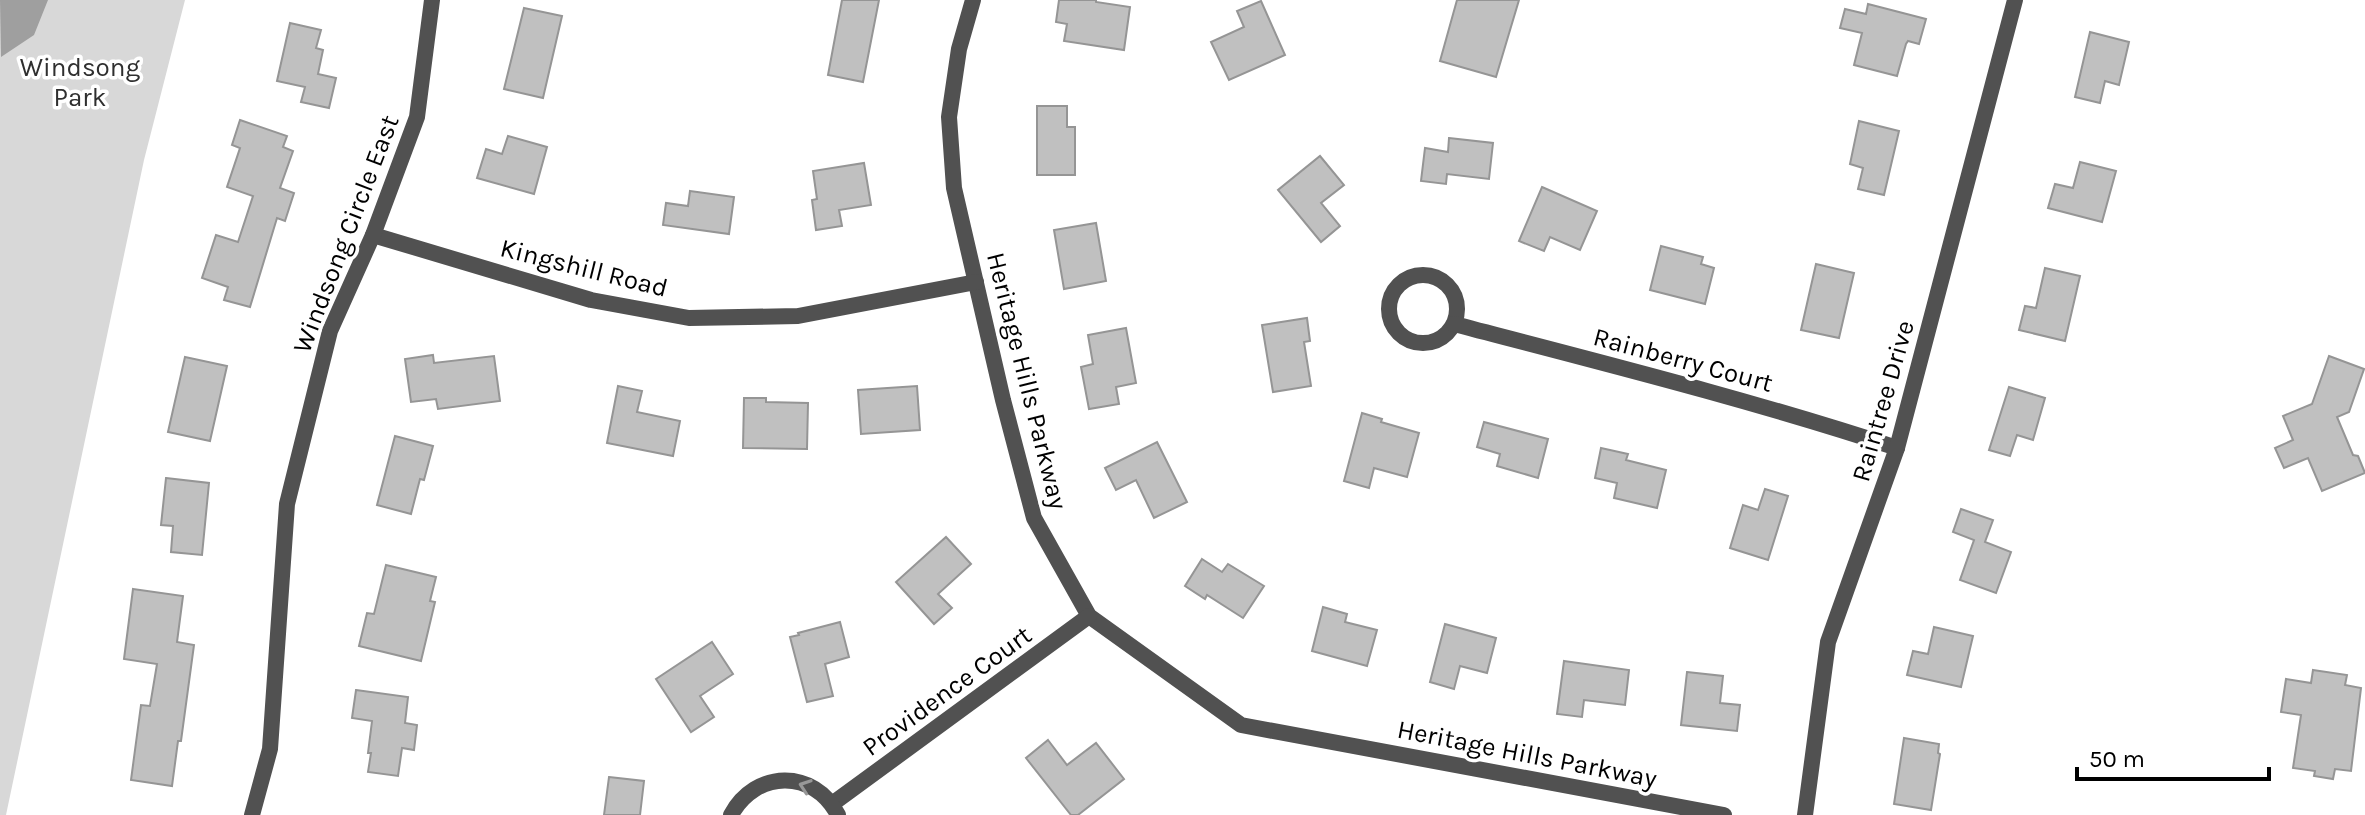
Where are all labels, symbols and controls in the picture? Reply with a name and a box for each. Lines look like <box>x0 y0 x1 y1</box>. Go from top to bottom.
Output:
park label: Windsong Park <box>20 52 140 113</box>
street label: Windsong Circle East <box>286 111 406 357</box>
street label: Kingshill Road <box>497 232 671 304</box>
street label: Heritage Hills Parkway <box>980 249 1074 513</box>
street label: Raintree Drive <box>1845 317 1921 485</box>
street label: Rainberry Court <box>1590 321 1776 399</box>
street label: Providence Court <box>856 619 1038 763</box>
street label: Heritage Hills Parkway <box>1395 714 1659 794</box>
scale bar <box>2077 731 2269 781</box>
text: 50 m <box>2089 745 2145 773</box>
one-way arrow <box>799 779 813 795</box>

